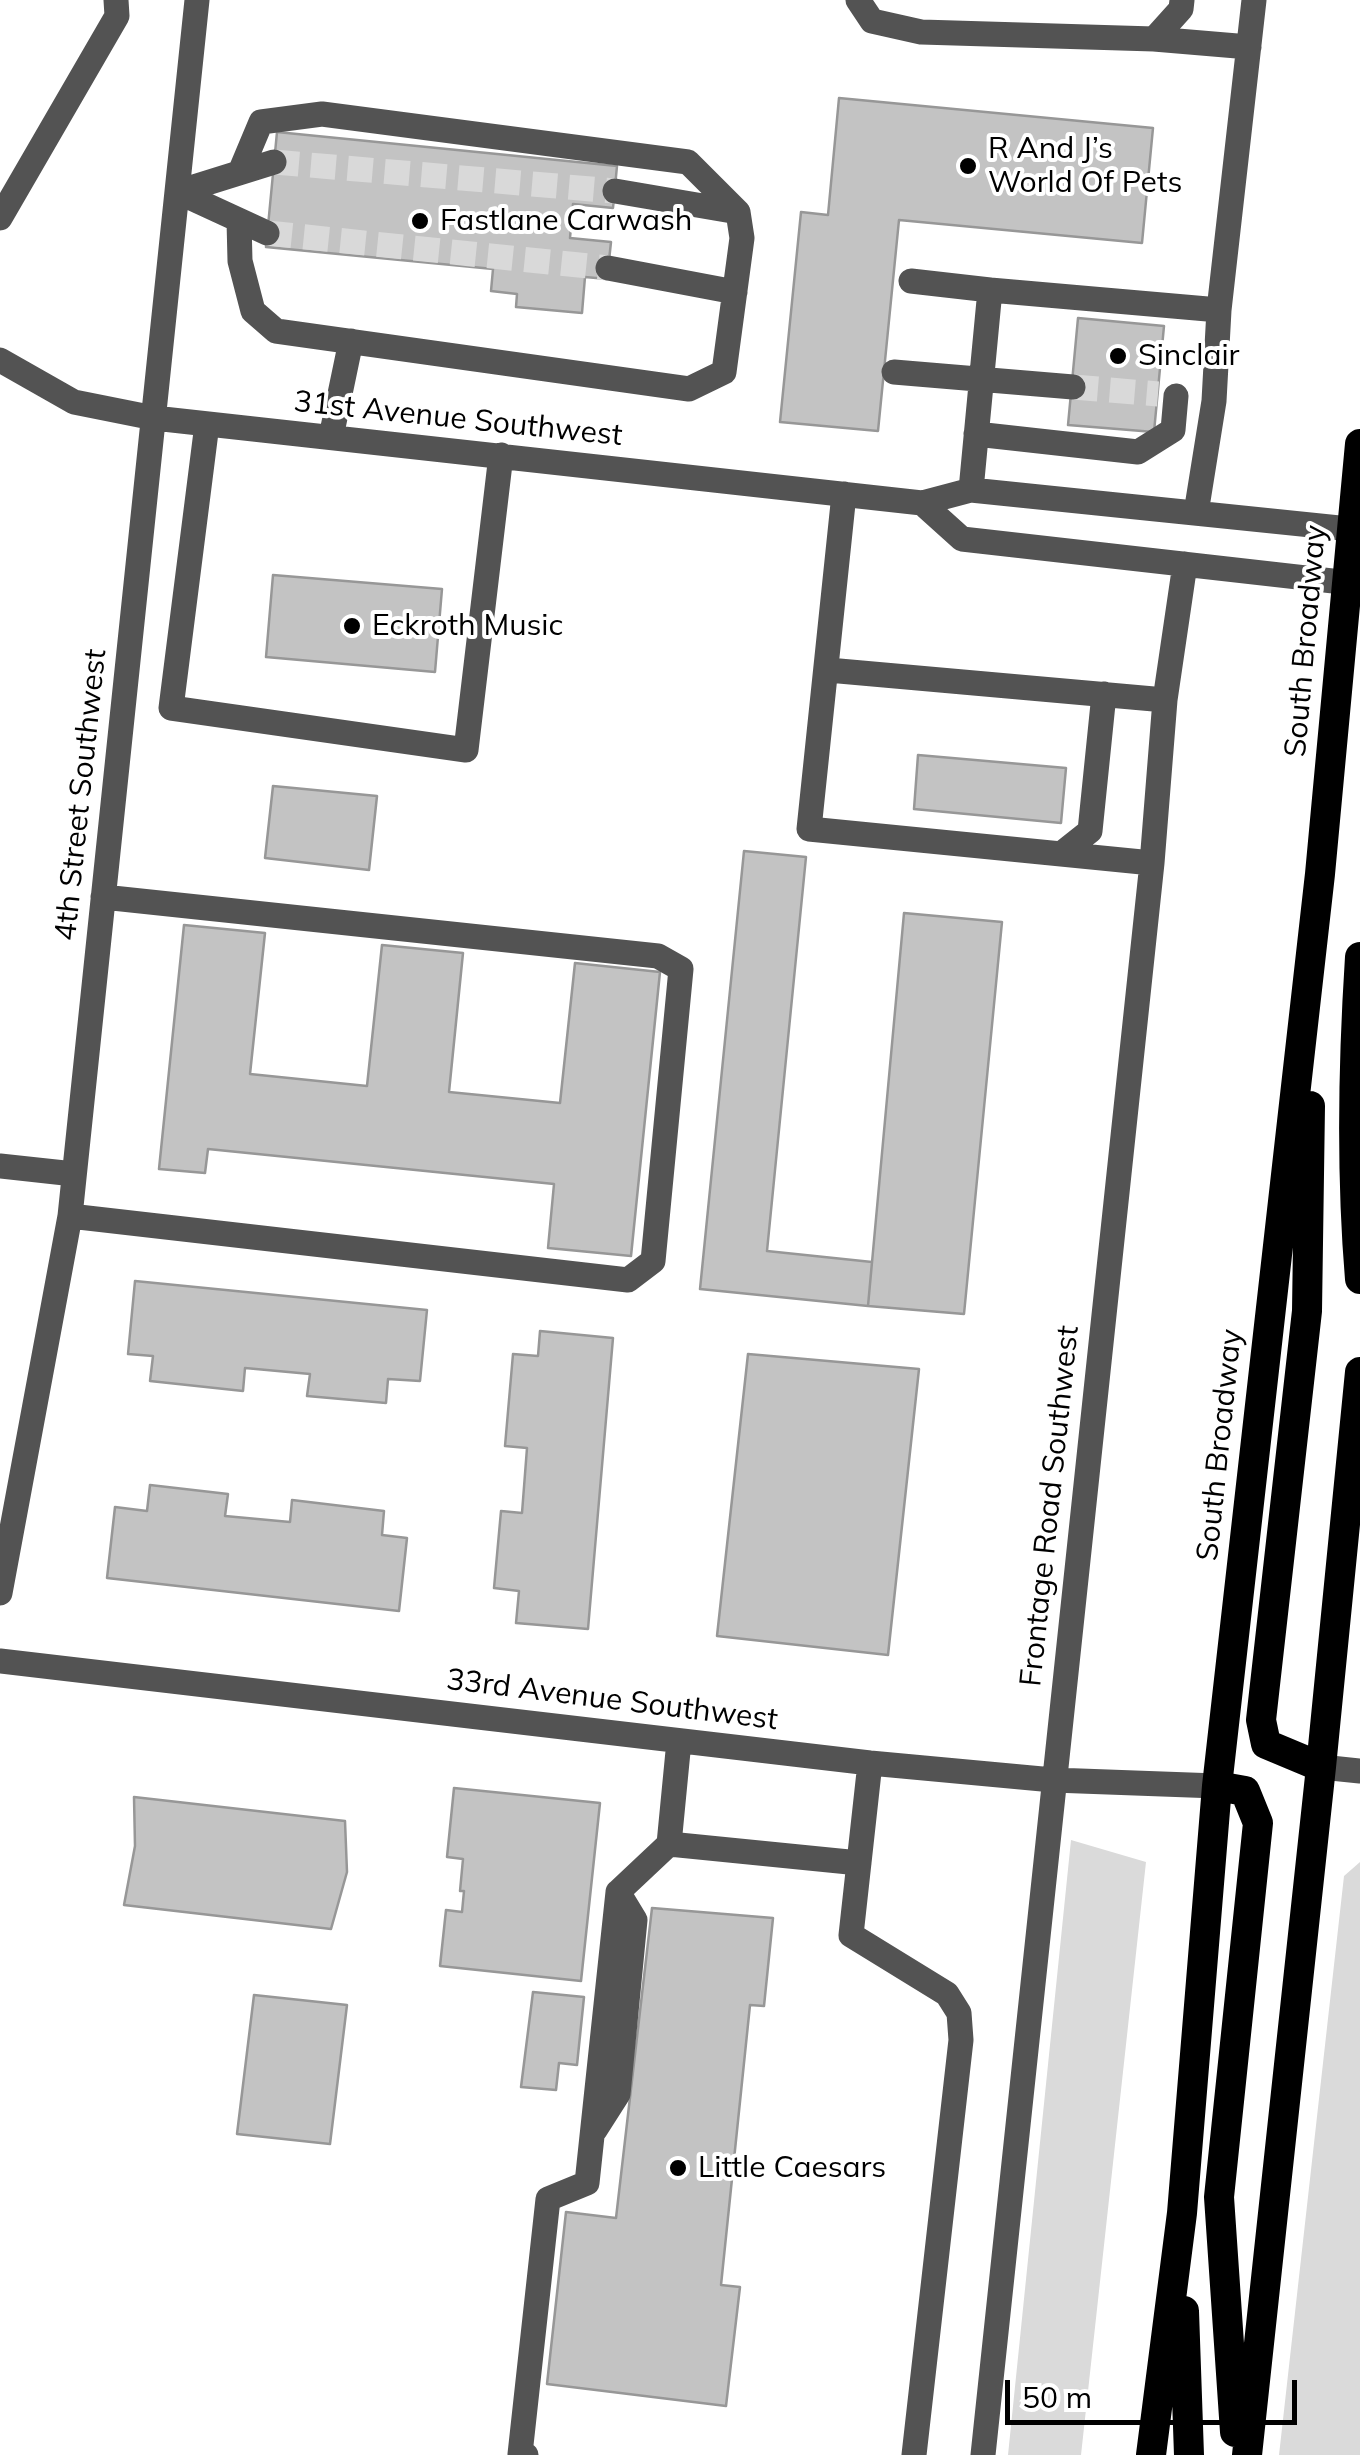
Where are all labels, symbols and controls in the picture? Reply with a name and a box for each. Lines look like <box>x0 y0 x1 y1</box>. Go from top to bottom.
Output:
place label: R And J’s World Of Pets <box>988 131 1182 202</box>
marker: R And J’s World Of Pets <box>957 155 979 177</box>
place label: Fastlane Carwash <box>440 203 692 239</box>
marker: Fastlane Carwash <box>409 210 431 232</box>
place label: Sinclair <box>1138 338 1239 374</box>
marker: Sinclair <box>1107 345 1129 367</box>
street label: 31st Avenue Southwest <box>292 384 624 454</box>
street label: South Broadway <box>1278 523 1334 759</box>
place label: Eckroth Music <box>372 608 563 644</box>
marker: Eckroth Music <box>341 615 363 637</box>
street label: 4th Street Southwest <box>48 647 114 943</box>
street label: Frontage Road Southwest <box>1013 1324 1087 1688</box>
street label: South Broadway <box>1190 1327 1250 1563</box>
street label: 33rd Avenue Southwest <box>444 1662 780 1738</box>
place label: Little Caesars <box>698 2150 886 2186</box>
marker: Little Caesars <box>667 2157 689 2179</box>
scale bar <box>1010 2360 1302 2422</box>
text: 50 m <box>1022 2378 1092 2416</box>

